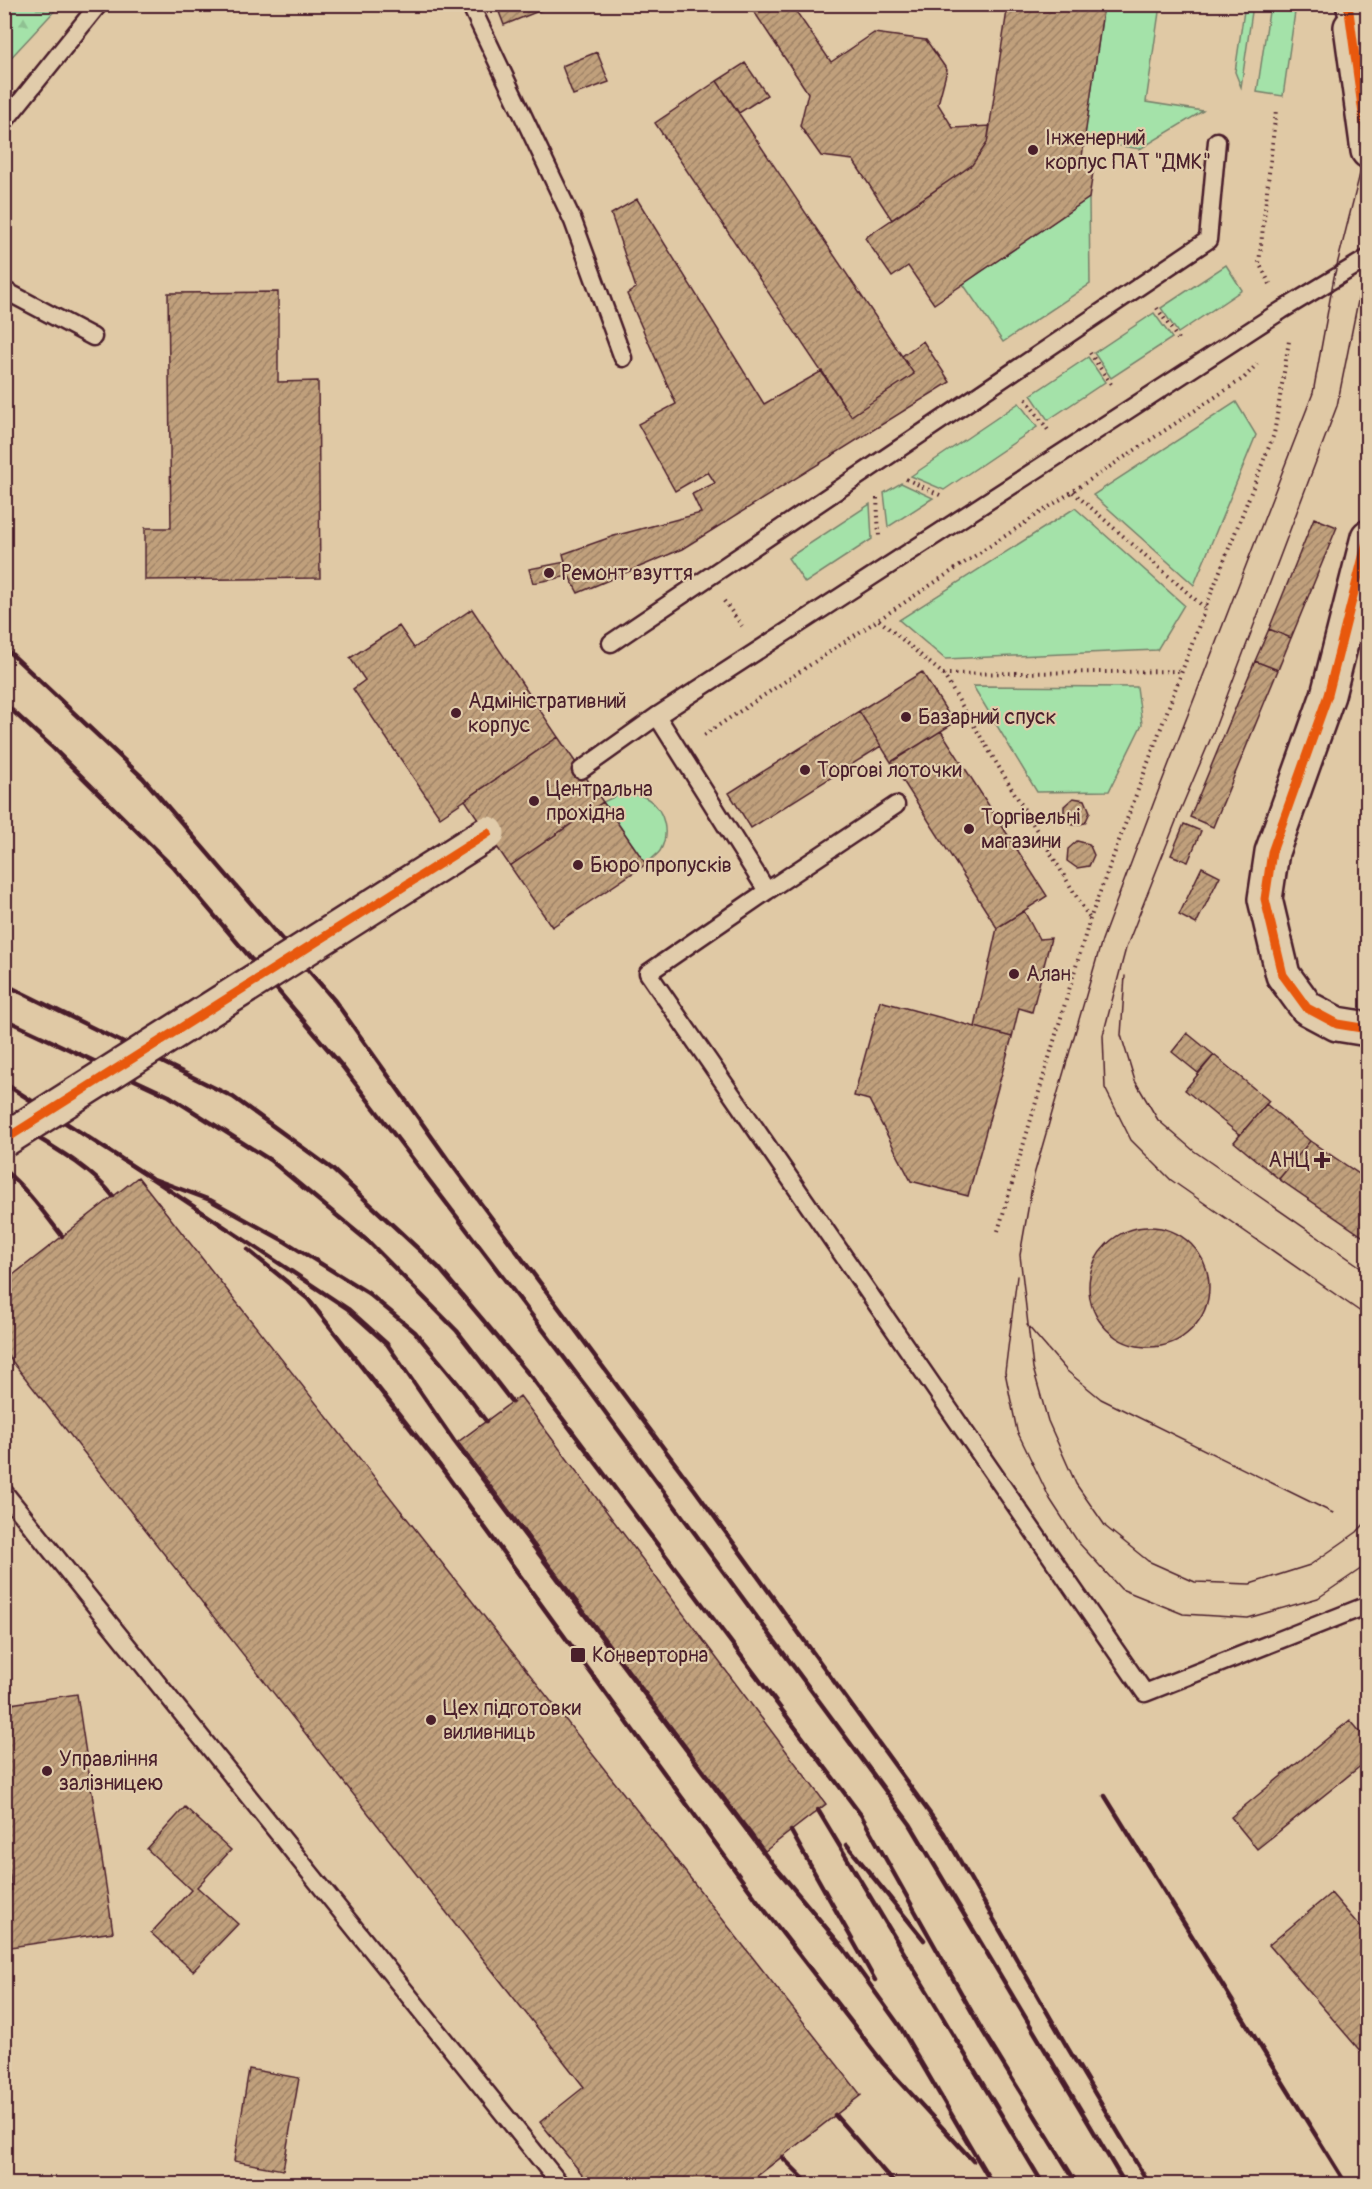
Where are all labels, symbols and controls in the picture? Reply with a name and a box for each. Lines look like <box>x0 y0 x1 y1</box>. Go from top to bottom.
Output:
place label: Інженерний корпус ПАТ "ДМК" <box>1045 125 1211 176</box>
marker: Інженерний корпус ПАТ "ДМК" <box>1026 143 1040 157</box>
place label: Ремонт взуття <box>561 560 693 587</box>
marker: Ремонт взуття <box>542 566 556 580</box>
place label: Адміністративний корпус <box>468 688 627 739</box>
place label: Базарний спуск <box>918 704 1057 731</box>
marker: Адміністративний корпус <box>449 706 463 720</box>
marker: Базарний спуск <box>899 710 913 724</box>
place label: Торгові лоточки <box>817 757 962 784</box>
marker: Торгові лоточки <box>798 763 812 777</box>
place label: Центральна прохідна <box>546 776 653 827</box>
marker: Центральна прохідна <box>527 794 541 808</box>
place label: Торгівельні магазини <box>981 804 1081 855</box>
marker: Торгівельні магазини <box>962 822 976 836</box>
place label: Бюро пропусків <box>590 852 732 879</box>
marker: Бюро пропусків <box>571 858 585 872</box>
place label: Алан <box>1026 961 1071 988</box>
marker: Алан <box>1007 967 1021 981</box>
place label: АНЦ <box>1268 1147 1310 1174</box>
marker: АНЦ <box>1315 1153 1329 1167</box>
place label: Конверторна <box>592 1642 708 1669</box>
marker: Конверторна <box>569 1646 587 1664</box>
place label: Цех підготовки виливниць <box>443 1695 581 1746</box>
marker: Цех підготовки виливниць <box>424 1713 438 1727</box>
place label: Управління залізницею <box>59 1746 164 1797</box>
marker: Управління залізницею <box>40 1764 54 1778</box>

